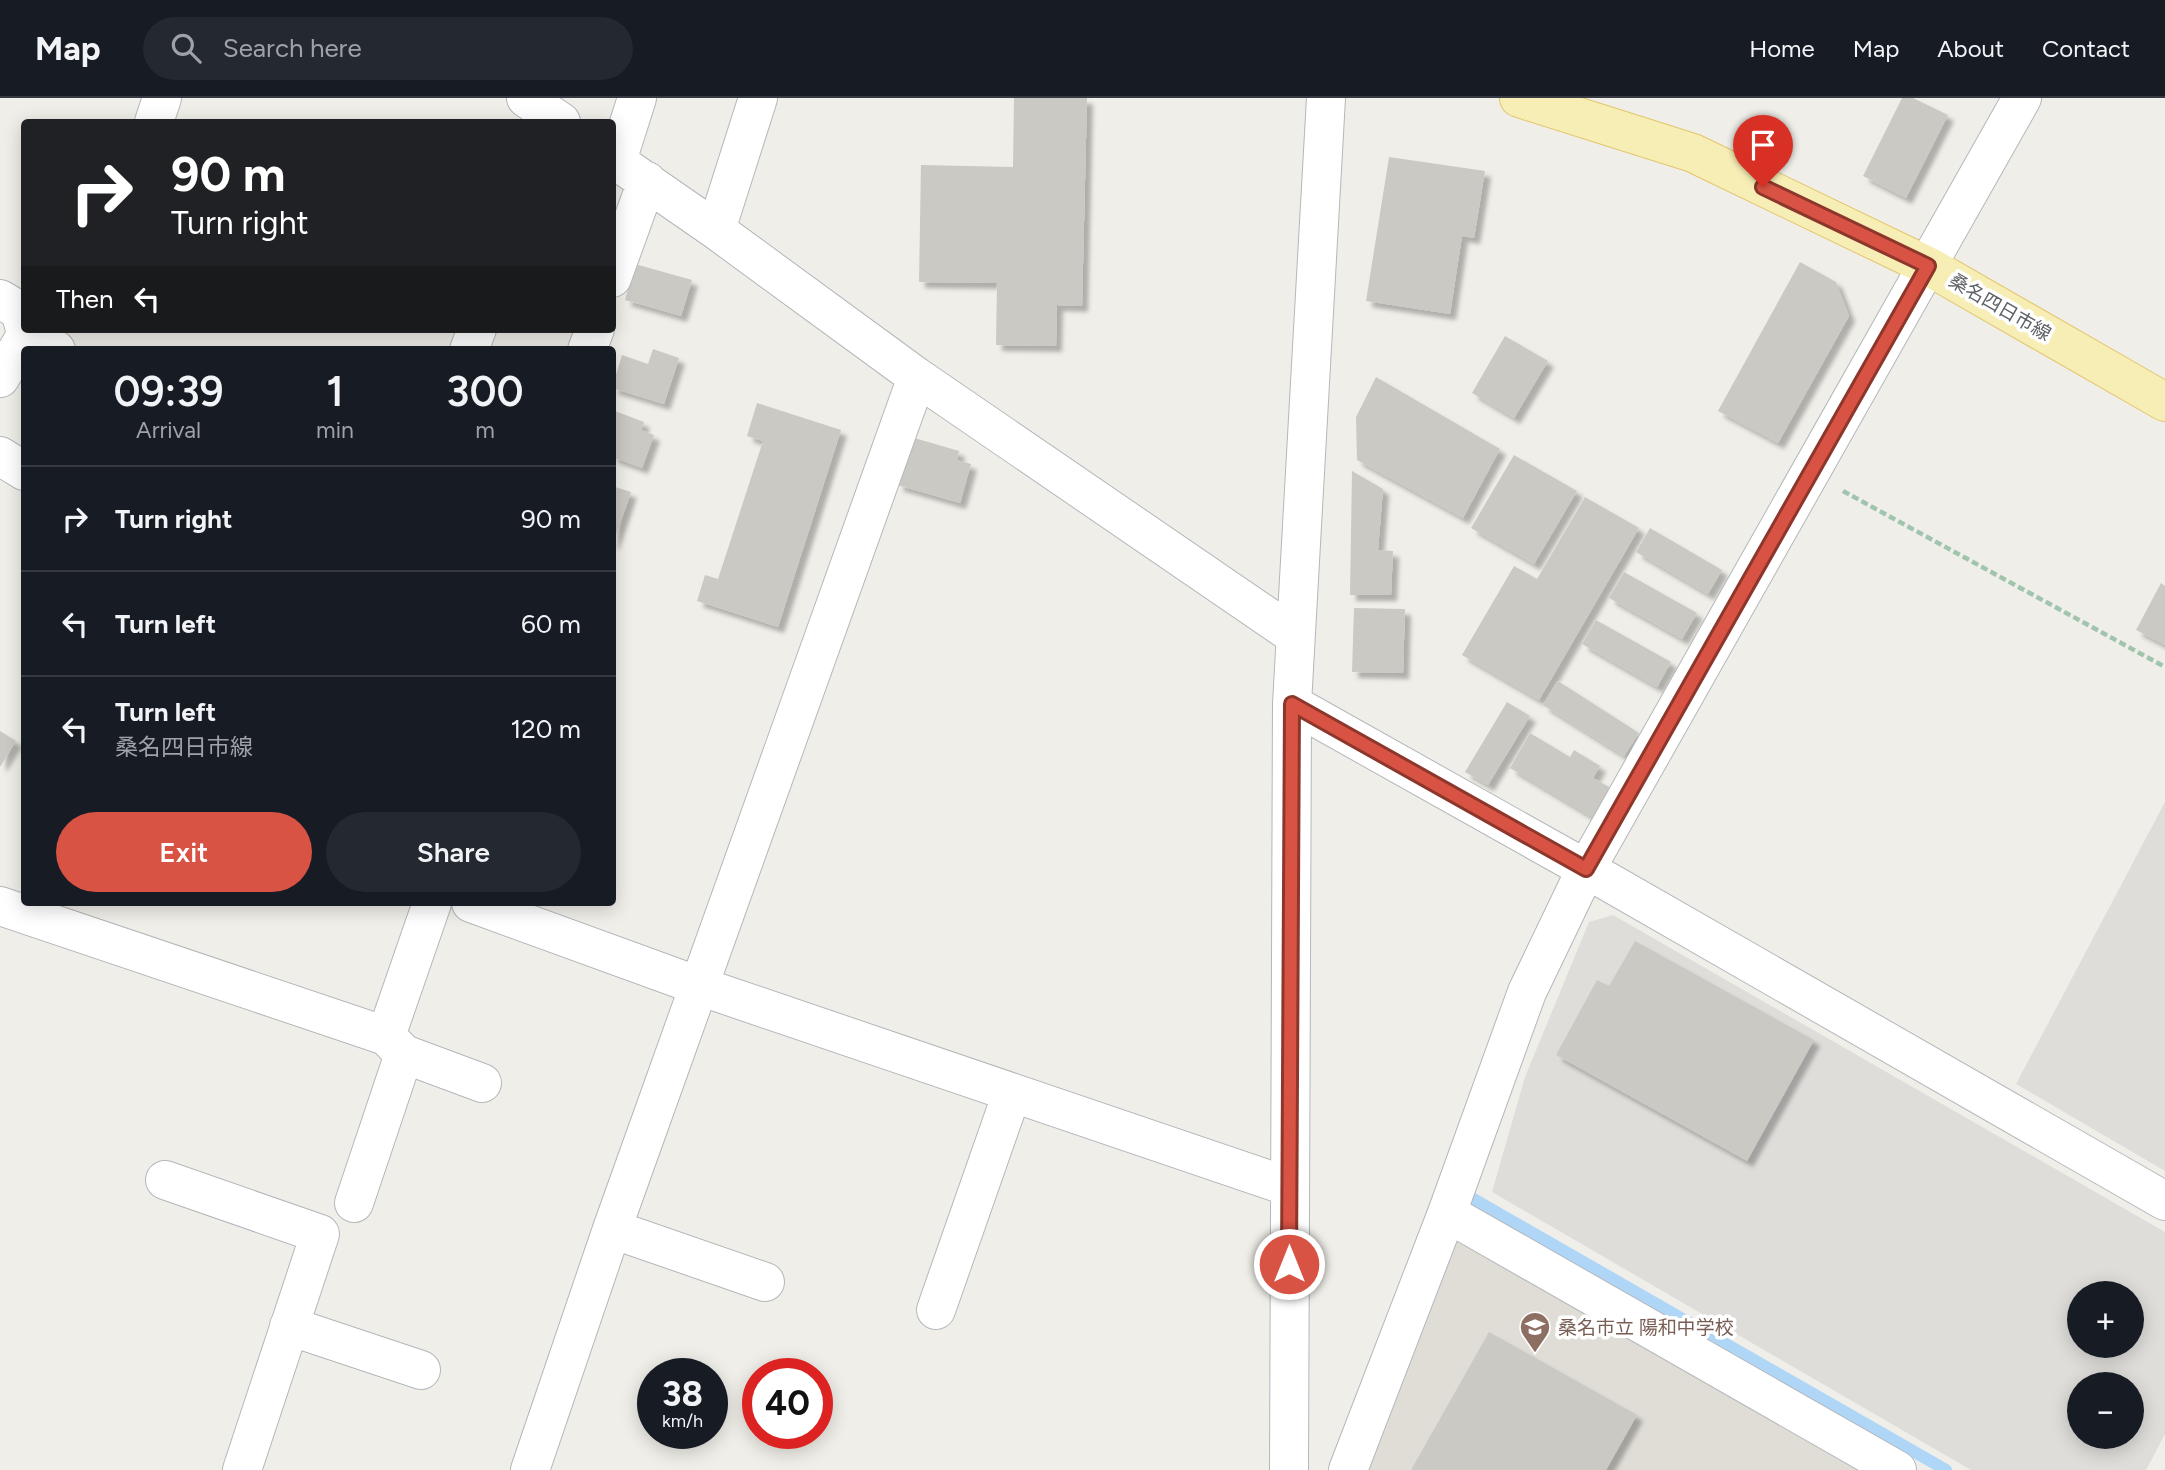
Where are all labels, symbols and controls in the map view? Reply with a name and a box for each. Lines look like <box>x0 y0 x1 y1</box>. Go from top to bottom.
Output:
search box <box>143 17 633 80</box>
text: Map <box>35 29 101 68</box>
icon: search <box>167 29 205 67</box>
text: Search here <box>223 32 362 64</box>
text: Home <box>1749 34 1815 63</box>
text: Map <box>1853 34 1899 63</box>
text: About <box>1937 34 2004 63</box>
text: Contact <box>2042 34 2130 63</box>
pin <box>1733 115 1793 187</box>
icon: arrive <box>1744 126 1782 164</box>
text: 90 m <box>171 144 286 203</box>
icon: right <box>56 147 147 238</box>
text: Turn right <box>171 204 309 242</box>
street label: 桑名四日市線 <box>1945 269 2055 345</box>
icon: left <box>128 280 166 318</box>
text: Then <box>56 283 114 315</box>
text: 09:39 <box>113 366 224 417</box>
text: 1 <box>326 366 344 417</box>
text: 300 <box>446 366 524 417</box>
text: Arrival <box>136 416 201 444</box>
text: min <box>316 416 354 444</box>
text: m <box>475 416 495 444</box>
icon: right <box>56 500 94 538</box>
text: Turn right <box>115 503 232 535</box>
text: 90 m <box>521 503 581 535</box>
icon: left <box>56 605 94 643</box>
text: Turn left <box>115 608 216 640</box>
text: 60 m <box>521 608 581 640</box>
text: Turn left <box>115 696 216 728</box>
icon: left <box>56 710 94 748</box>
text: 120 m <box>511 713 581 745</box>
text: 桑名四日市線 <box>115 733 253 761</box>
button: Exit <box>56 812 312 892</box>
button: Share <box>326 812 581 892</box>
position arrow <box>1252 1227 1326 1301</box>
map controls <box>2067 1281 2144 1449</box>
button: + <box>2067 1281 2144 1358</box>
school or university icon: 桑名市立 陽和中学校 <box>1518 1310 1552 1354</box>
place label: 桑名市立 陽和中学校 <box>1558 1316 1734 1339</box>
speed limit sign: 40 <box>742 1358 833 1449</box>
button: − <box>2067 1372 2144 1449</box>
text: 38 <box>662 1373 703 1415</box>
text: km/h <box>662 1410 703 1432</box>

